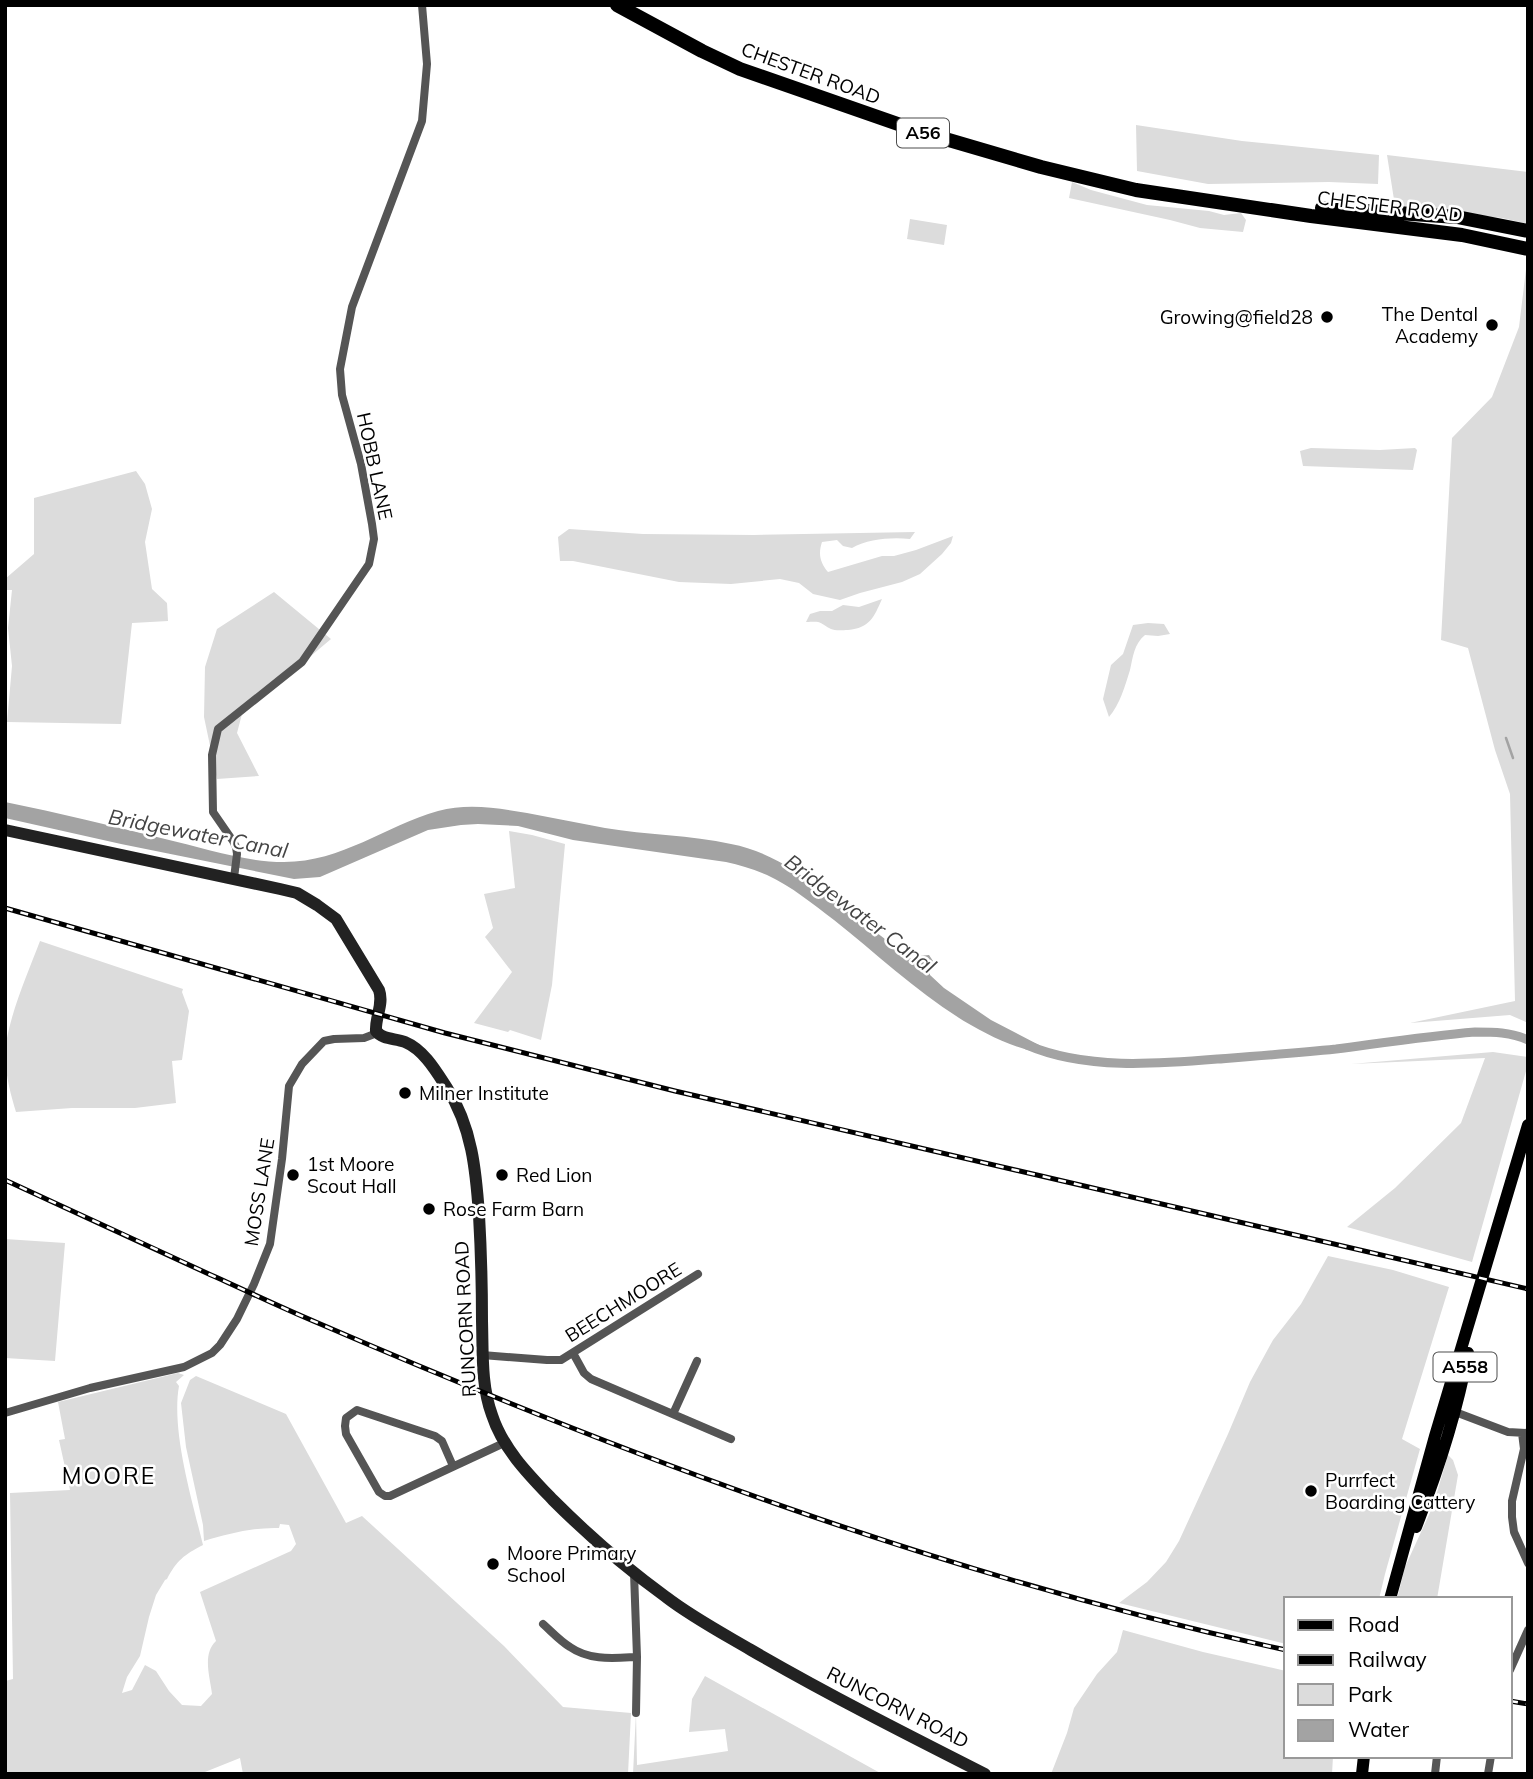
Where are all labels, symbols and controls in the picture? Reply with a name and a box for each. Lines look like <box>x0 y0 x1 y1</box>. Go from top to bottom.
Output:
street label: CHESTER ROAD <box>738 37 884 109</box>
road number: A56 <box>897 118 949 148</box>
street label: CHESTER ROAD <box>1316 185 1464 227</box>
place label: The Dental Academy <box>1382 302 1478 348</box>
place label: Growing@field28 <box>1160 305 1313 329</box>
marker: Growing@field28 <box>1319 309 1335 325</box>
marker: The Dental Academy <box>1484 317 1500 333</box>
street label: HOBB LANE <box>352 410 398 522</box>
water label: Bridgewater Canal <box>106 803 290 863</box>
water label: Bridgewater Canal <box>780 848 941 978</box>
place label: Milner Institute <box>419 1081 549 1105</box>
marker: Milner Institute <box>397 1085 413 1101</box>
street label: MOSS LANE <box>239 1136 279 1248</box>
place label: 1st Moore Scout Hall <box>307 1152 396 1198</box>
place label: Red Lion <box>516 1163 593 1187</box>
marker: 1st Moore Scout Hall <box>285 1167 301 1183</box>
marker: Red Lion <box>494 1167 510 1183</box>
place label: Rose Farm Barn <box>443 1197 584 1221</box>
marker: Rose Farm Barn <box>421 1201 437 1217</box>
street label: RUNCORN ROAD <box>449 1240 481 1398</box>
street label: BEECHMOORE <box>560 1257 686 1347</box>
road number: A558 <box>1434 1352 1496 1382</box>
district label: MOORE <box>62 1461 156 1490</box>
place label: Purrfect Boarding Cattery <box>1325 1468 1475 1514</box>
marker: Purrfect Boarding Cattery <box>1303 1483 1319 1499</box>
place label: Moore Primary School <box>507 1541 636 1587</box>
marker: Moore Primary School <box>485 1556 501 1572</box>
legend <box>1284 1597 1512 1758</box>
text: Road <box>1348 1611 1399 1637</box>
text: Railway <box>1348 1646 1427 1672</box>
street label: RUNCORN ROAD <box>823 1661 973 1753</box>
text: Park <box>1348 1681 1392 1707</box>
text: Water <box>1348 1716 1409 1742</box>

